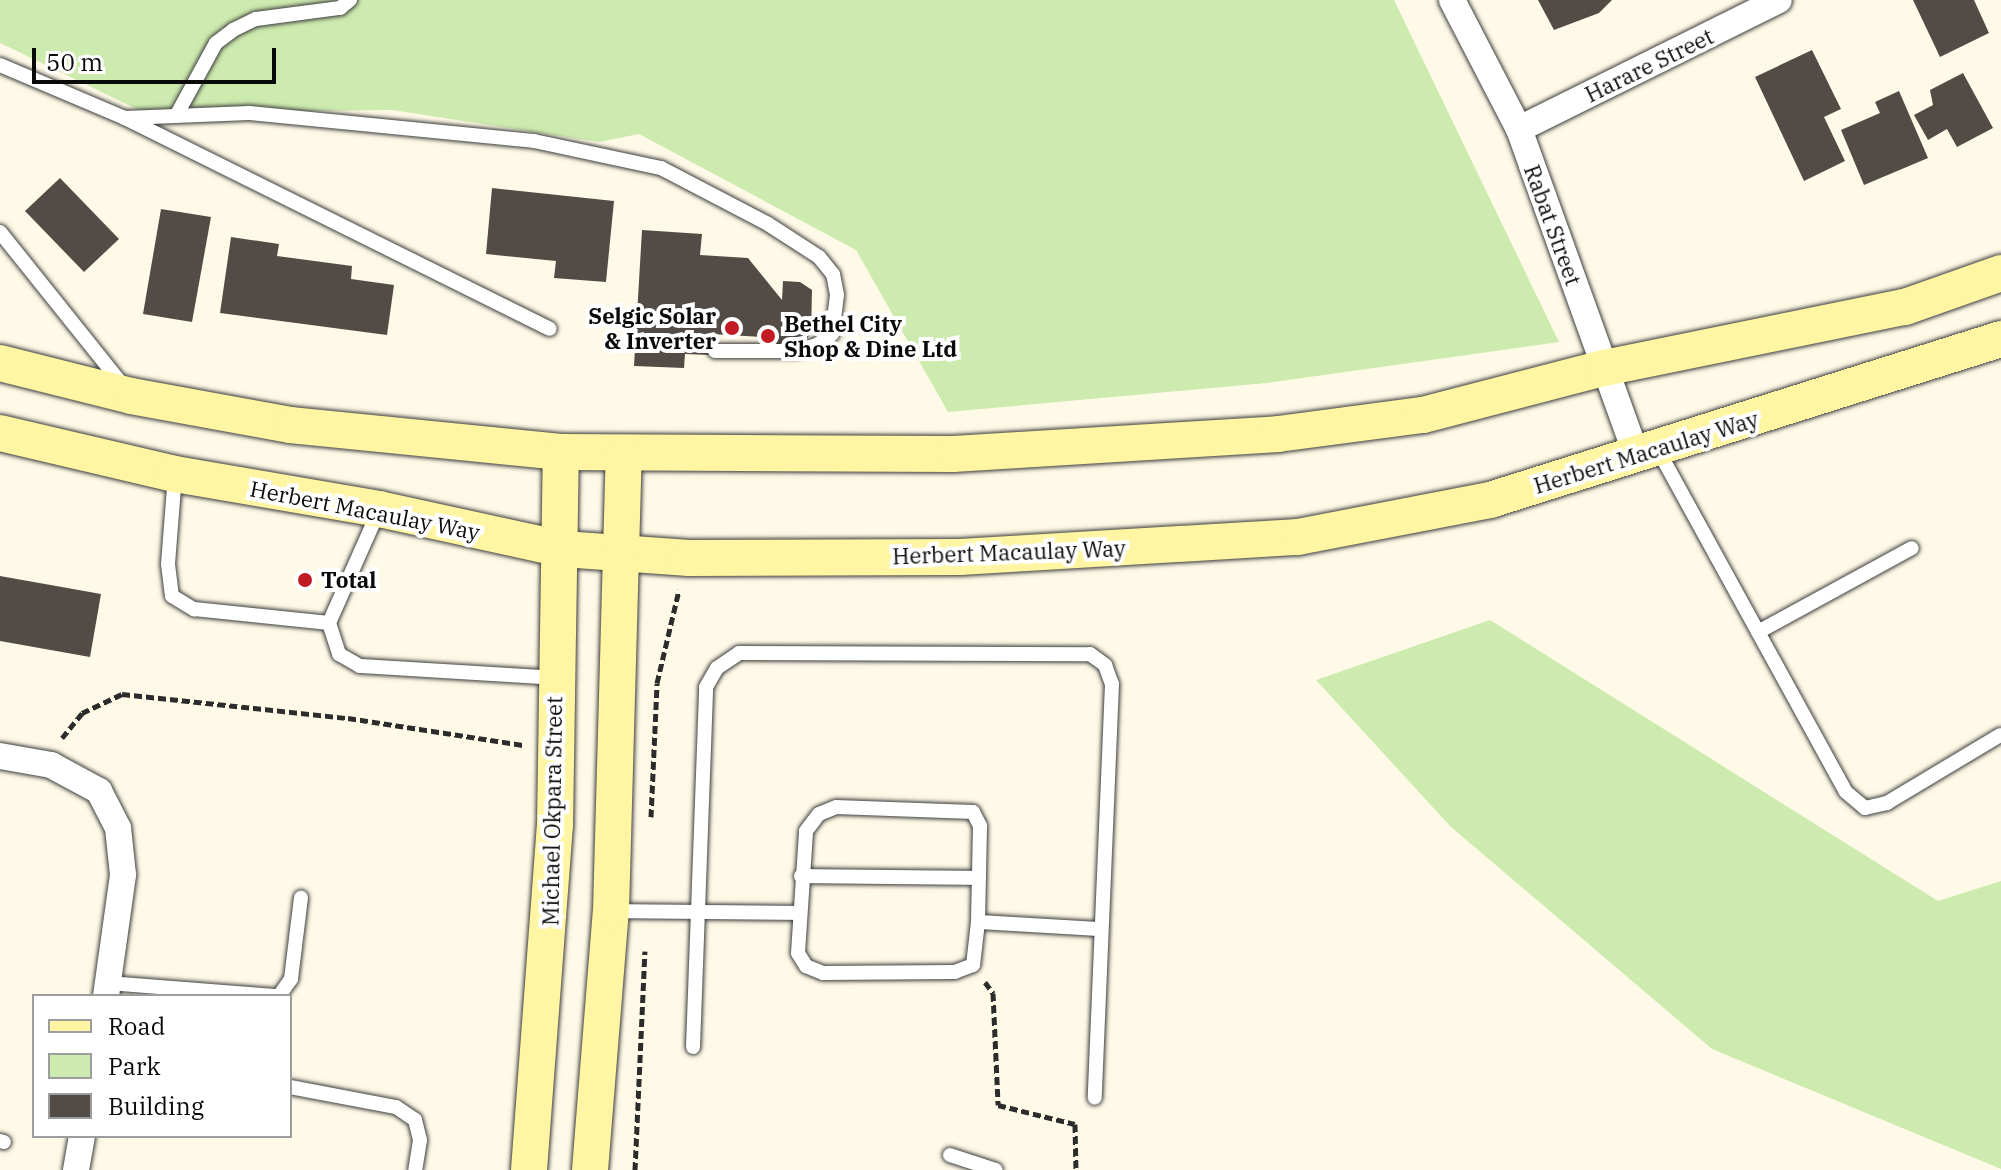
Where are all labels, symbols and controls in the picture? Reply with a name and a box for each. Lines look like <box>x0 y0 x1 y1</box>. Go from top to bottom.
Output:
street label: Harare Street <box>1581 23 1717 107</box>
scale bar <box>36 32 280 82</box>
text: 50 m <box>46 46 103 78</box>
street label: Rabat Street <box>1519 161 1587 289</box>
place label: Selgic Solar & Inverter <box>588 302 716 354</box>
place label: Bethel City Shop & Dine Ltd <box>784 310 957 362</box>
marker: Selgic Solar & Inverter <box>723 319 741 337</box>
marker: Bethel City Shop & Dine Ltd <box>759 327 777 345</box>
street label: Herbert Macaulay Way <box>1530 405 1762 499</box>
street label: Herbert Macaulay Way <box>248 475 482 545</box>
street label: Herbert Macaulay Way <box>892 535 1126 569</box>
place label: Total <box>321 567 376 593</box>
marker: Total <box>296 571 314 589</box>
street label: Michael Okpara Street <box>537 696 567 926</box>
legend <box>32 994 292 1138</box>
text: Road <box>108 1010 165 1042</box>
text: Park <box>108 1050 160 1082</box>
text: Building <box>108 1090 204 1122</box>

